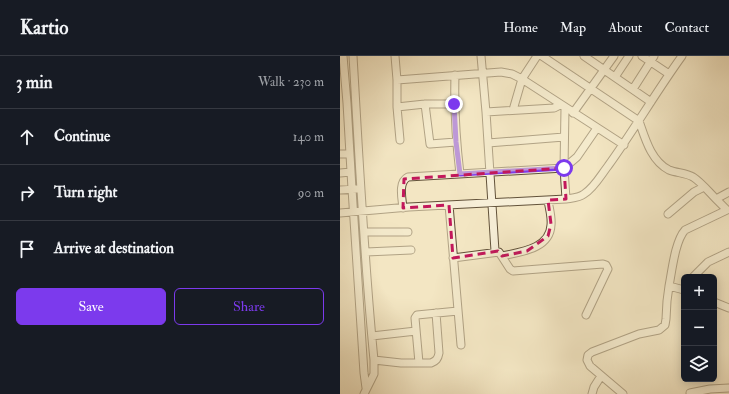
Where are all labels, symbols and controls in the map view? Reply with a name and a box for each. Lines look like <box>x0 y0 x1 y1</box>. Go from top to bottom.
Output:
text: Kartio <box>20 16 68 40</box>
text: Home <box>503 19 538 36</box>
text: Map <box>560 19 586 36</box>
text: About <box>608 19 642 36</box>
text: Contact <box>664 19 709 36</box>
text: 3 min <box>16 72 53 93</box>
text: Walk · 230 m <box>258 74 324 90</box>
route end <box>445 95 463 113</box>
icon: ahead <box>16 126 38 148</box>
text: Continue <box>54 127 110 146</box>
text: 140 m <box>293 129 324 145</box>
route start <box>555 159 573 177</box>
icon: right <box>16 182 38 204</box>
text: Turn right <box>54 183 117 202</box>
text: 90 m <box>298 185 324 201</box>
icon: arrive <box>16 238 38 260</box>
text: Arrive at destination <box>54 239 174 258</box>
map controls <box>681 274 717 382</box>
button: + <box>681 274 717 310</box>
button: Save <box>16 288 166 325</box>
button: Share <box>174 288 324 325</box>
button: − <box>681 310 717 346</box>
button: layers <box>681 346 717 382</box>

